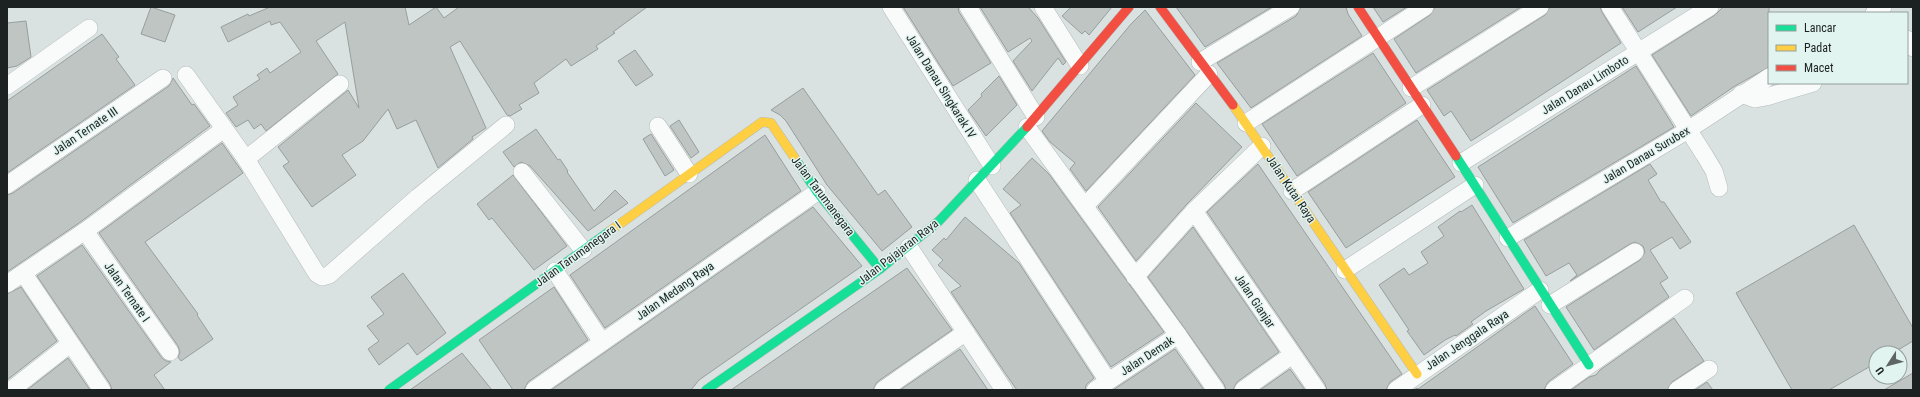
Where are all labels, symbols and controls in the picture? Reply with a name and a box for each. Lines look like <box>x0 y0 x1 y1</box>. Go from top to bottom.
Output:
legend <box>1768 12 1908 84</box>
text: Lancar <box>1804 21 1837 35</box>
street label: Jalan Danau Singkarak IV <box>903 31 979 141</box>
text: Padat <box>1804 41 1832 55</box>
street label: Jalan Danau Limboto <box>1539 53 1631 117</box>
text: Macet <box>1804 61 1834 75</box>
street label: Jalan Ternate III <box>50 104 120 158</box>
street label: Jalan Danau Surubex <box>1600 123 1692 187</box>
street label: Jalan Tarumanegara <box>788 153 858 239</box>
street label: Jalan Kutai Raya <box>1263 153 1319 226</box>
street label: Jalan Pajajaran Raya <box>855 216 941 288</box>
street label: Jalan Tarumanegara I <box>533 218 623 290</box>
street label: Jalan Ternate I <box>101 259 153 325</box>
street label: Jalan Medang Raya <box>633 259 717 323</box>
street label: Jalan Gianjar <box>1232 271 1278 331</box>
street label: Jalan Jenggala Raya <box>1423 307 1511 373</box>
street label: Jalan Demak <box>1117 333 1177 379</box>
north arrow <box>1868 345 1908 385</box>
text: U <box>1873 364 1887 377</box>

